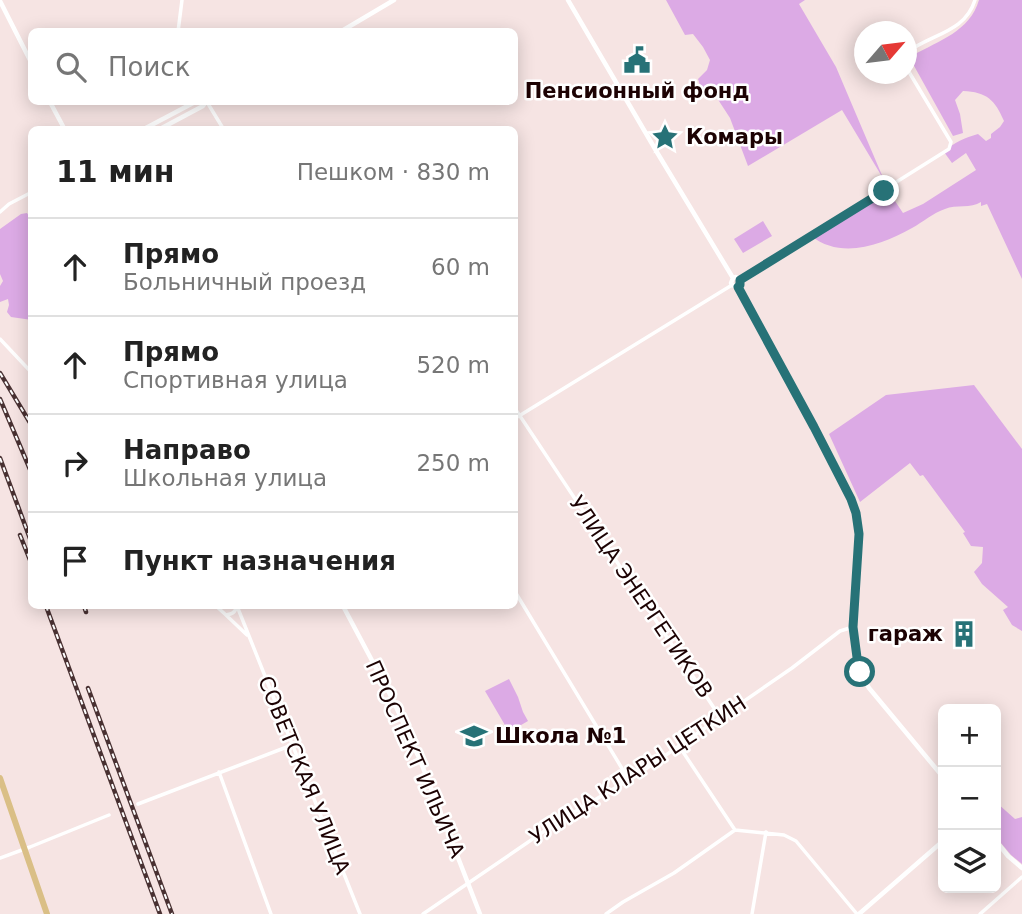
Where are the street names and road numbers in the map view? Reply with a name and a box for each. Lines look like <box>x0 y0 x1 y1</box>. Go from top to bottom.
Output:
street label: УЛИЦА ЭНЕРГЕТИКОВ <box>564 491 718 703</box>
street label: ПРОСПЕКТ ИЛЬИЧА <box>361 657 470 862</box>
street label: СОВЕТСКАЯ УЛИЦА <box>253 672 355 878</box>
street label: УЛИЦА КЛАРЫ ЦЕТКИН <box>525 691 751 849</box>

